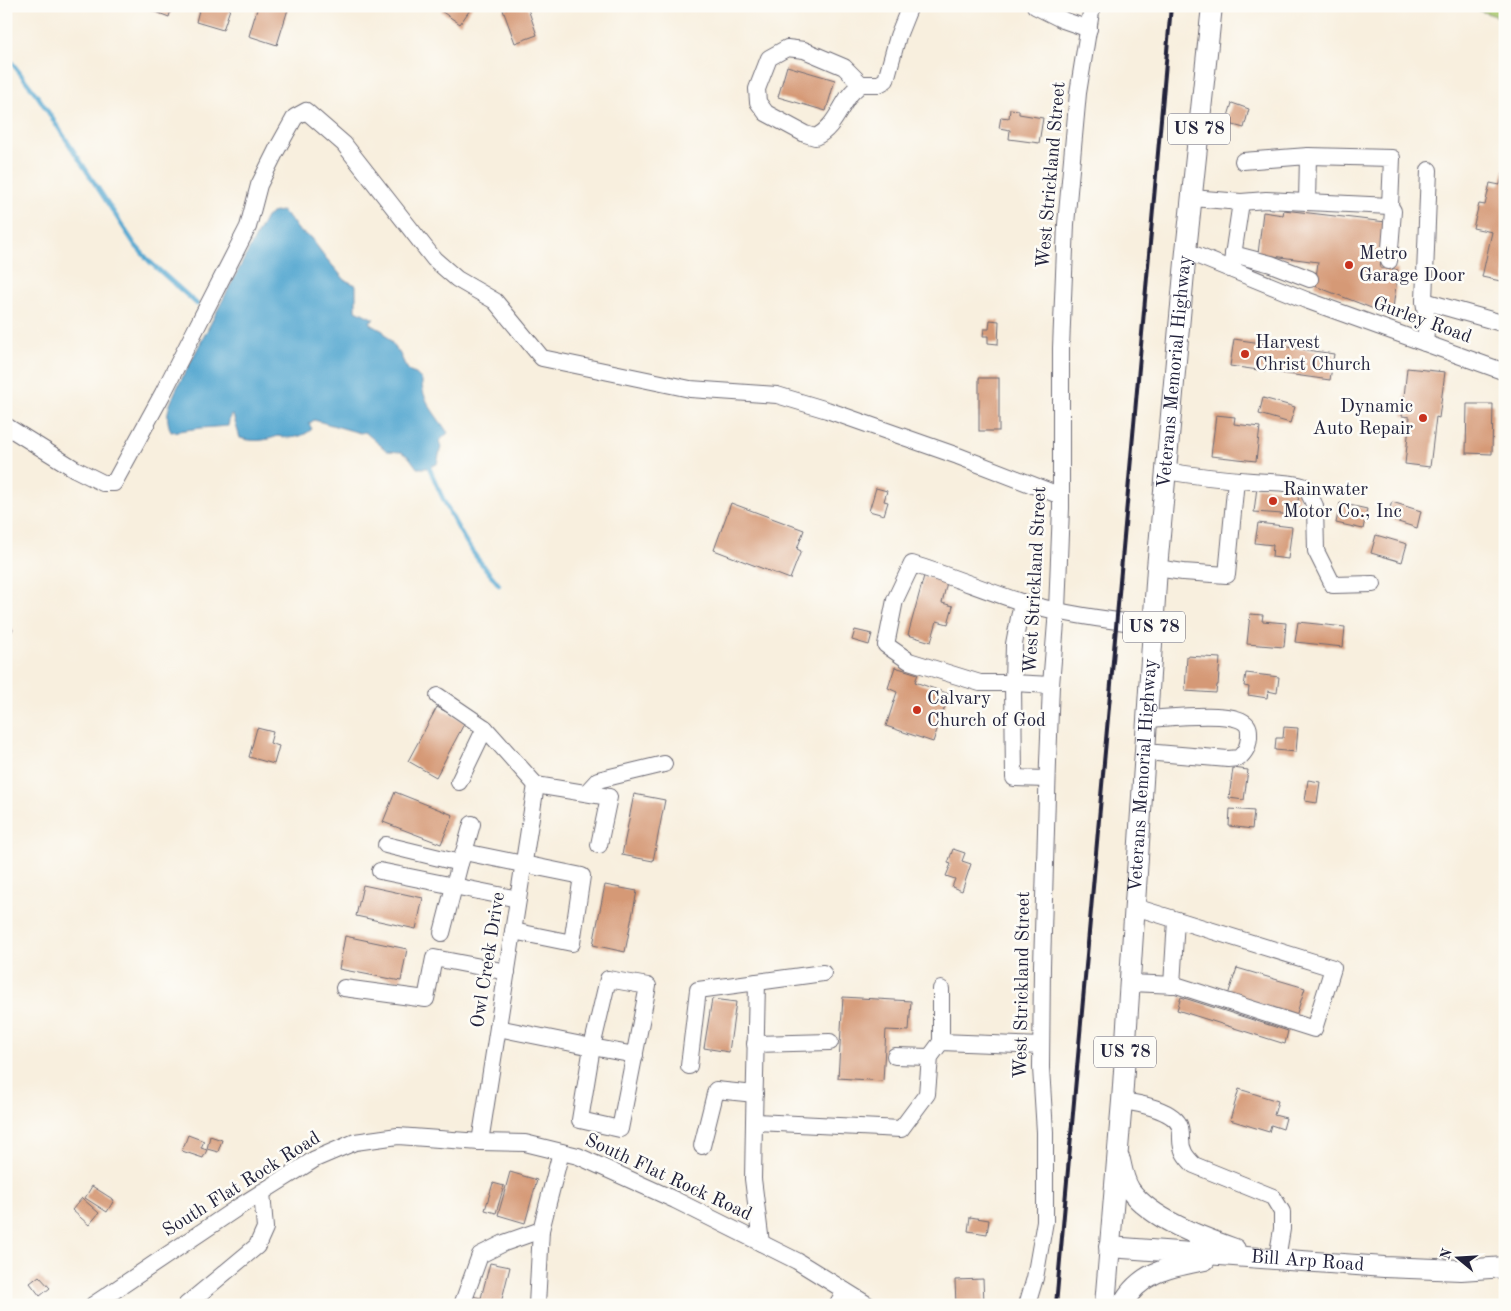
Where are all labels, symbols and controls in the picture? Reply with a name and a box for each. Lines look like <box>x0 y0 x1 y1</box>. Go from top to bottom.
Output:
street label: West Strickland Street <box>1034 81 1070 269</box>
road number: US 78 <box>1168 114 1230 144</box>
place label: Metro Garage Door <box>1359 245 1465 286</box>
street label: Veterans Memorial Highway <box>1155 254 1195 489</box>
marker: Metro Garage Door <box>1343 259 1355 271</box>
street label: Gurley Road <box>1370 294 1474 348</box>
place label: Harvest Christ Church <box>1255 334 1371 375</box>
marker: Harvest Christ Church <box>1239 348 1251 360</box>
place label: Dynamic Auto Repair <box>1312 398 1413 439</box>
marker: Dynamic Auto Repair <box>1417 412 1429 424</box>
place label: Rainwater Motor Co., Inc <box>1283 481 1402 522</box>
street label: West Strickland Street <box>1022 486 1050 674</box>
marker: Rainwater Motor Co., Inc <box>1267 495 1279 507</box>
road number: US 78 <box>1123 612 1185 642</box>
street label: Veterans Memorial Highway <box>1126 658 1161 893</box>
place label: Calvary Church of God <box>927 690 1046 731</box>
marker: Calvary Church of God <box>911 704 923 716</box>
street label: Owl Creek Drive <box>469 891 509 1029</box>
street label: West Strickland Street <box>1012 891 1034 1079</box>
road number: US 78 <box>1094 1036 1156 1068</box>
street label: South Flat Rock Road <box>160 1129 324 1241</box>
street label: South Flat Rock Road <box>582 1131 754 1225</box>
north arrow <box>1434 1234 1484 1284</box>
text: N <box>1438 1247 1455 1262</box>
street label: Bill Arp Road <box>1250 1248 1365 1275</box>

